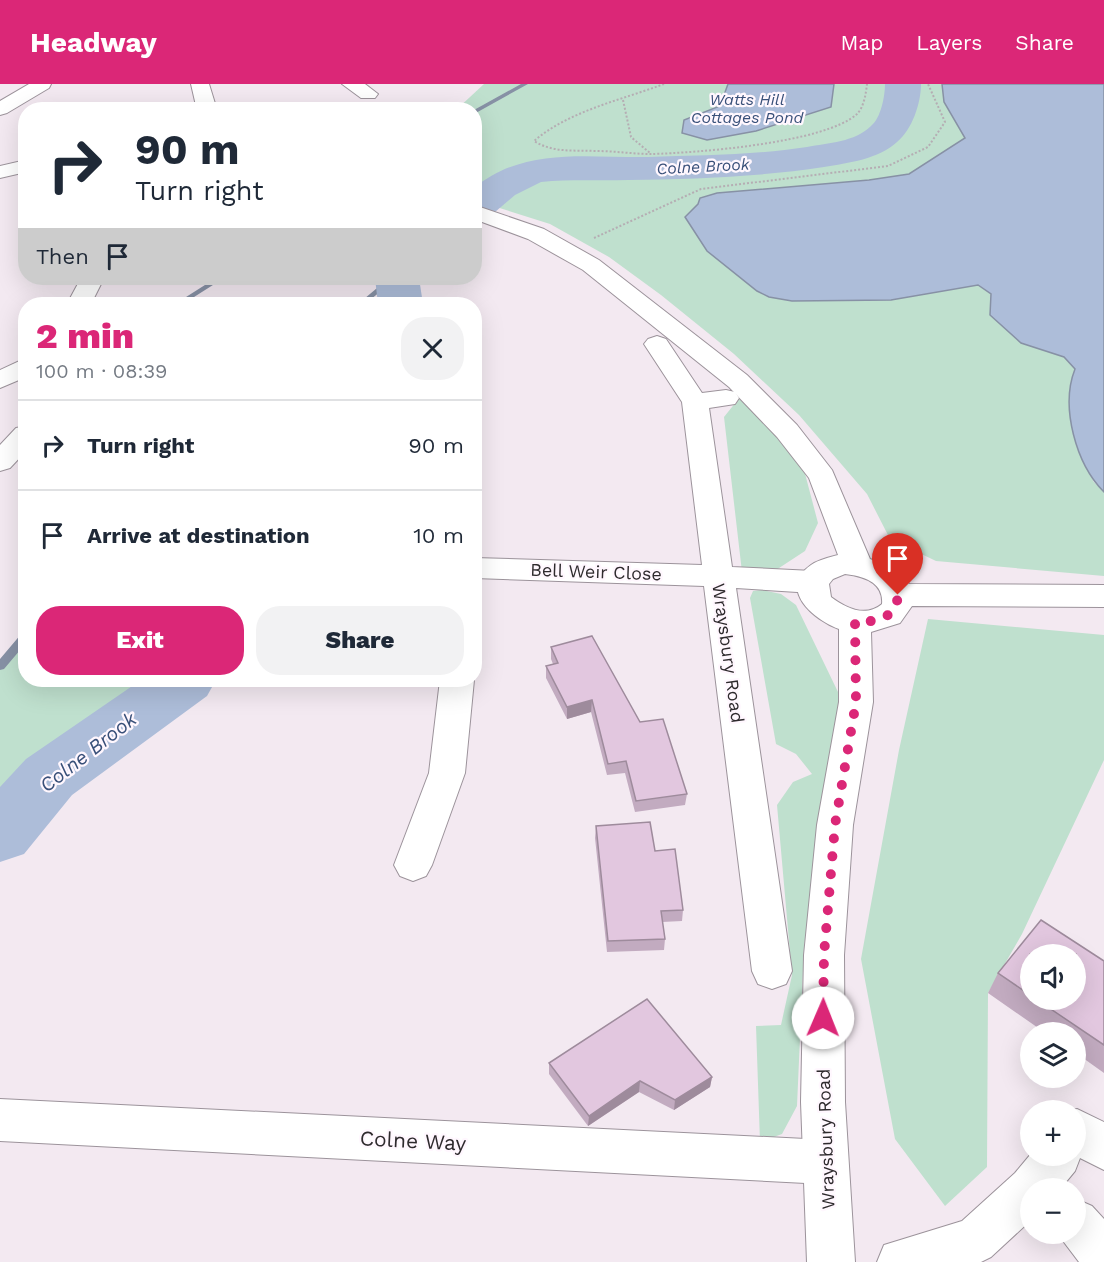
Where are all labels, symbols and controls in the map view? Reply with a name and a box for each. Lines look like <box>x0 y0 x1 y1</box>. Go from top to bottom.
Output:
text: Headway <box>30 26 157 59</box>
text: Map <box>840 30 883 55</box>
text: Layers <box>916 30 982 55</box>
text: Share <box>1015 30 1074 55</box>
water label: Watts Hill Cottages Pond <box>691 90 804 127</box>
text: 90 m <box>135 125 239 174</box>
icon: right <box>36 126 114 204</box>
water label: Colne Brook <box>656 155 751 178</box>
text: Turn right <box>135 175 264 207</box>
icon: arrive <box>101 240 134 273</box>
text: Then <box>36 244 89 269</box>
text: 2 min <box>36 315 134 357</box>
button: close <box>401 317 464 380</box>
text: 100 m · 08:39 <box>36 359 167 383</box>
icon: right <box>36 429 69 462</box>
text: Turn right <box>87 433 194 458</box>
text: 90 m <box>408 433 464 458</box>
icon: arrive <box>36 519 69 552</box>
text: Arrive at destination <box>87 523 310 548</box>
text: 10 m <box>413 523 464 548</box>
pin <box>872 533 923 595</box>
icon: arrive <box>881 542 914 575</box>
street label: Bell Weir Close <box>530 559 662 584</box>
street label: Wraysbury Road <box>708 582 749 724</box>
button: Exit <box>36 606 244 675</box>
button: Share <box>256 606 464 675</box>
water label: Colne Brook <box>35 706 142 797</box>
map controls <box>1020 944 1086 1244</box>
button: sound <box>1020 944 1086 1010</box>
position arrow <box>791 986 855 1050</box>
button: layers <box>1020 1022 1086 1088</box>
street label: Wraysbury Road <box>813 1068 838 1210</box>
button: + <box>1020 1100 1086 1166</box>
street label: Colne Way <box>359 1125 467 1156</box>
button: − <box>1020 1178 1086 1244</box>

